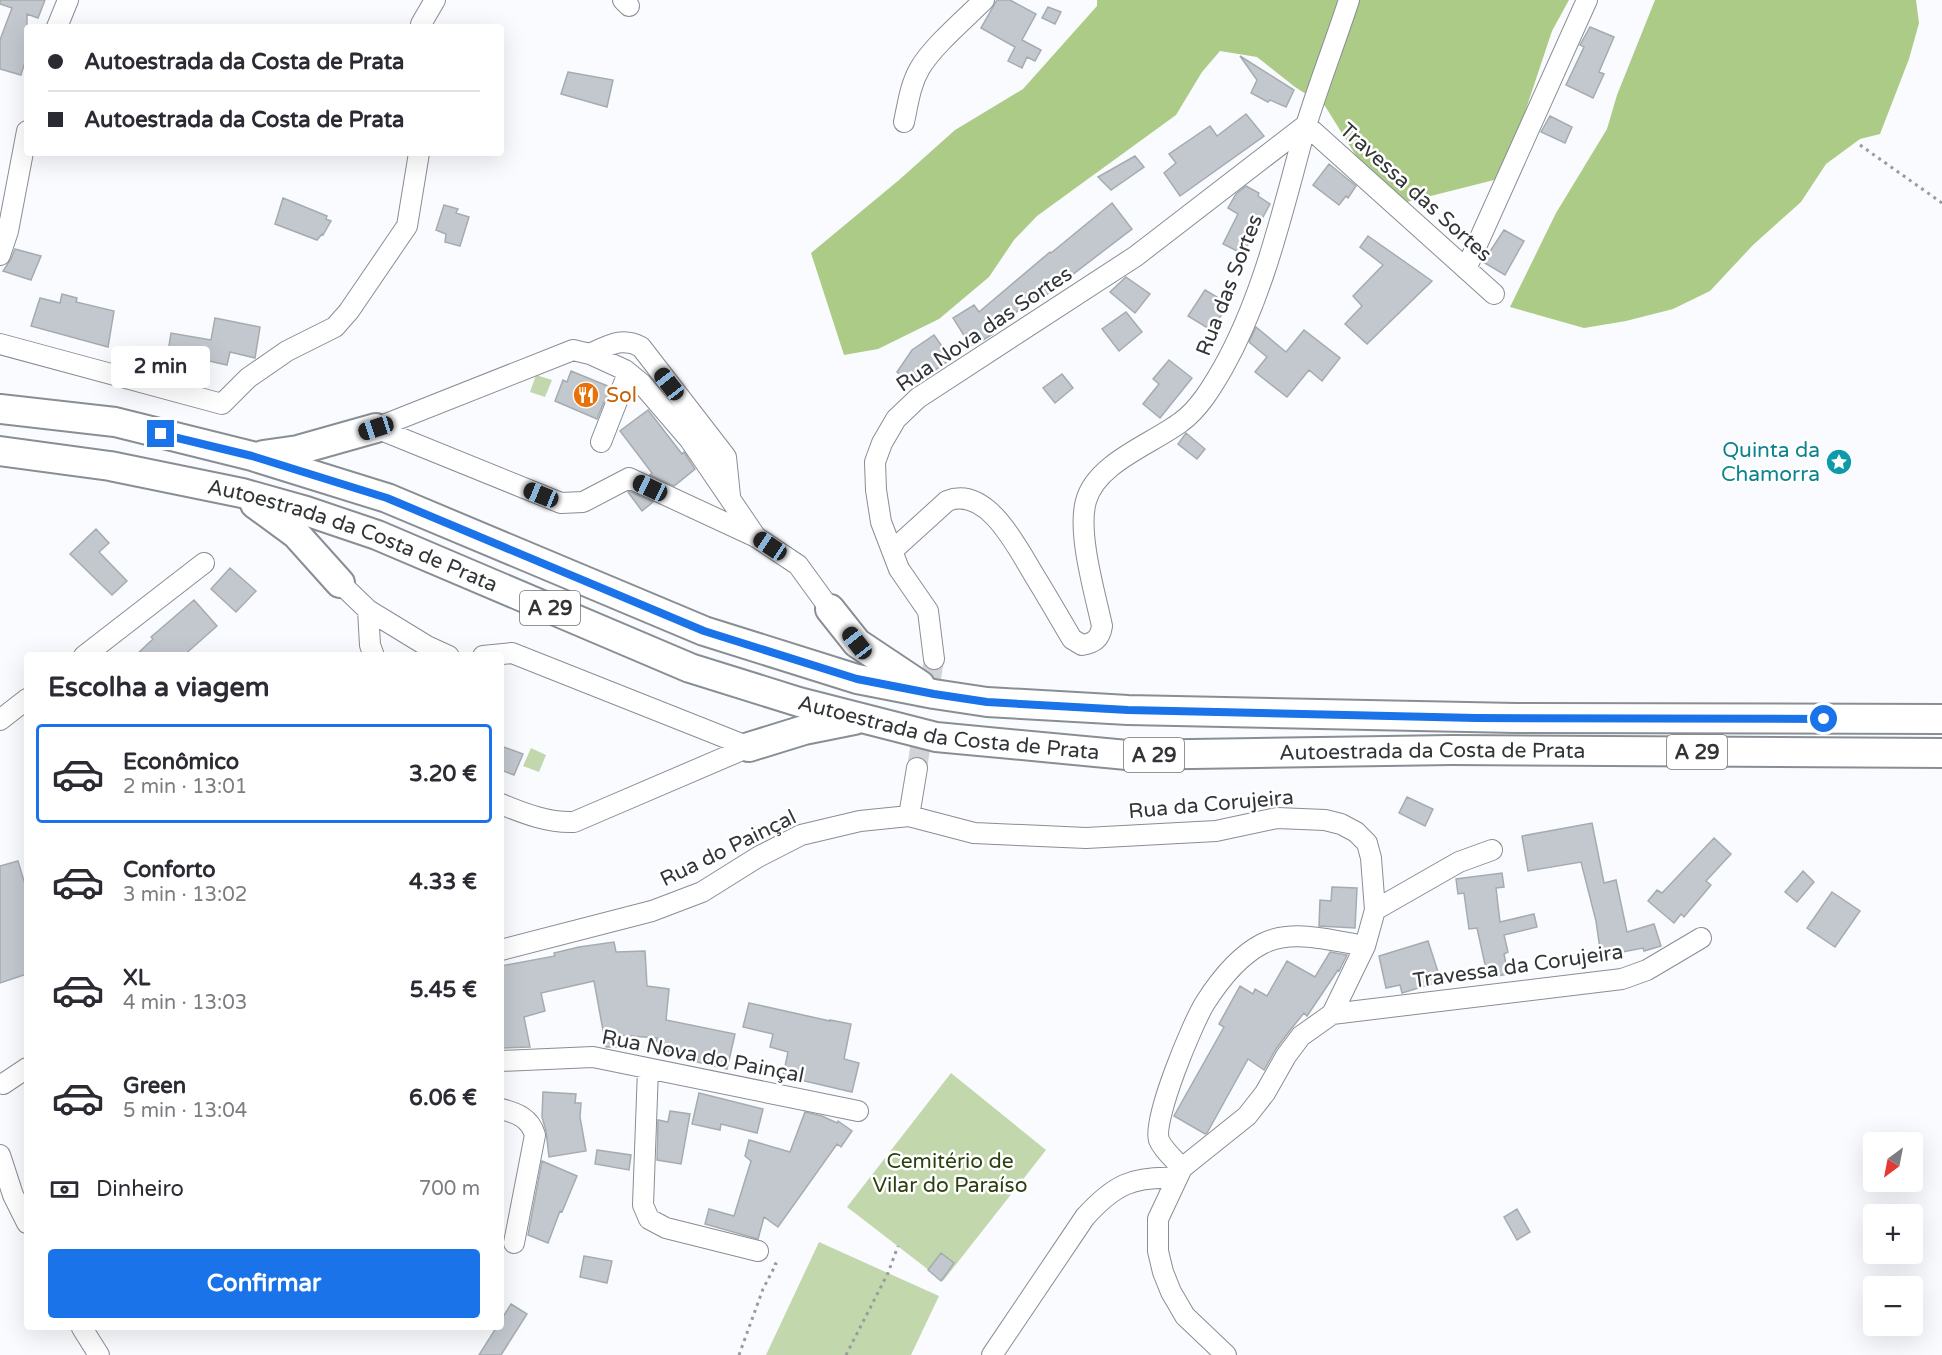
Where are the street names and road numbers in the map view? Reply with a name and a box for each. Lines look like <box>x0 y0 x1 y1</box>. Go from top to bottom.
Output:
street label: Travessa das Sortes <box>1335 118 1497 267</box>
street label: Rua das Sortes <box>1191 211 1268 359</box>
street label: Rua Nova das Sortes <box>892 261 1077 398</box>
street label: Autoestrada da Costa de Prata <box>205 474 501 598</box>
road number: A 29 <box>520 591 580 625</box>
street label: Autoestrada da Costa de Prata <box>795 690 1101 765</box>
road number: A 29 <box>1667 735 1727 769</box>
road number: A 29 <box>1124 738 1184 772</box>
street label: Autoestrada da Costa de Prata <box>1279 738 1585 766</box>
street label: Rua da Corujeira <box>1127 785 1295 824</box>
street label: Rua do Painçal <box>656 805 800 892</box>
street label: Travessa da Corujeira <box>1411 939 1625 994</box>
street label: Rua Nova do Painçal <box>600 1025 806 1088</box>

